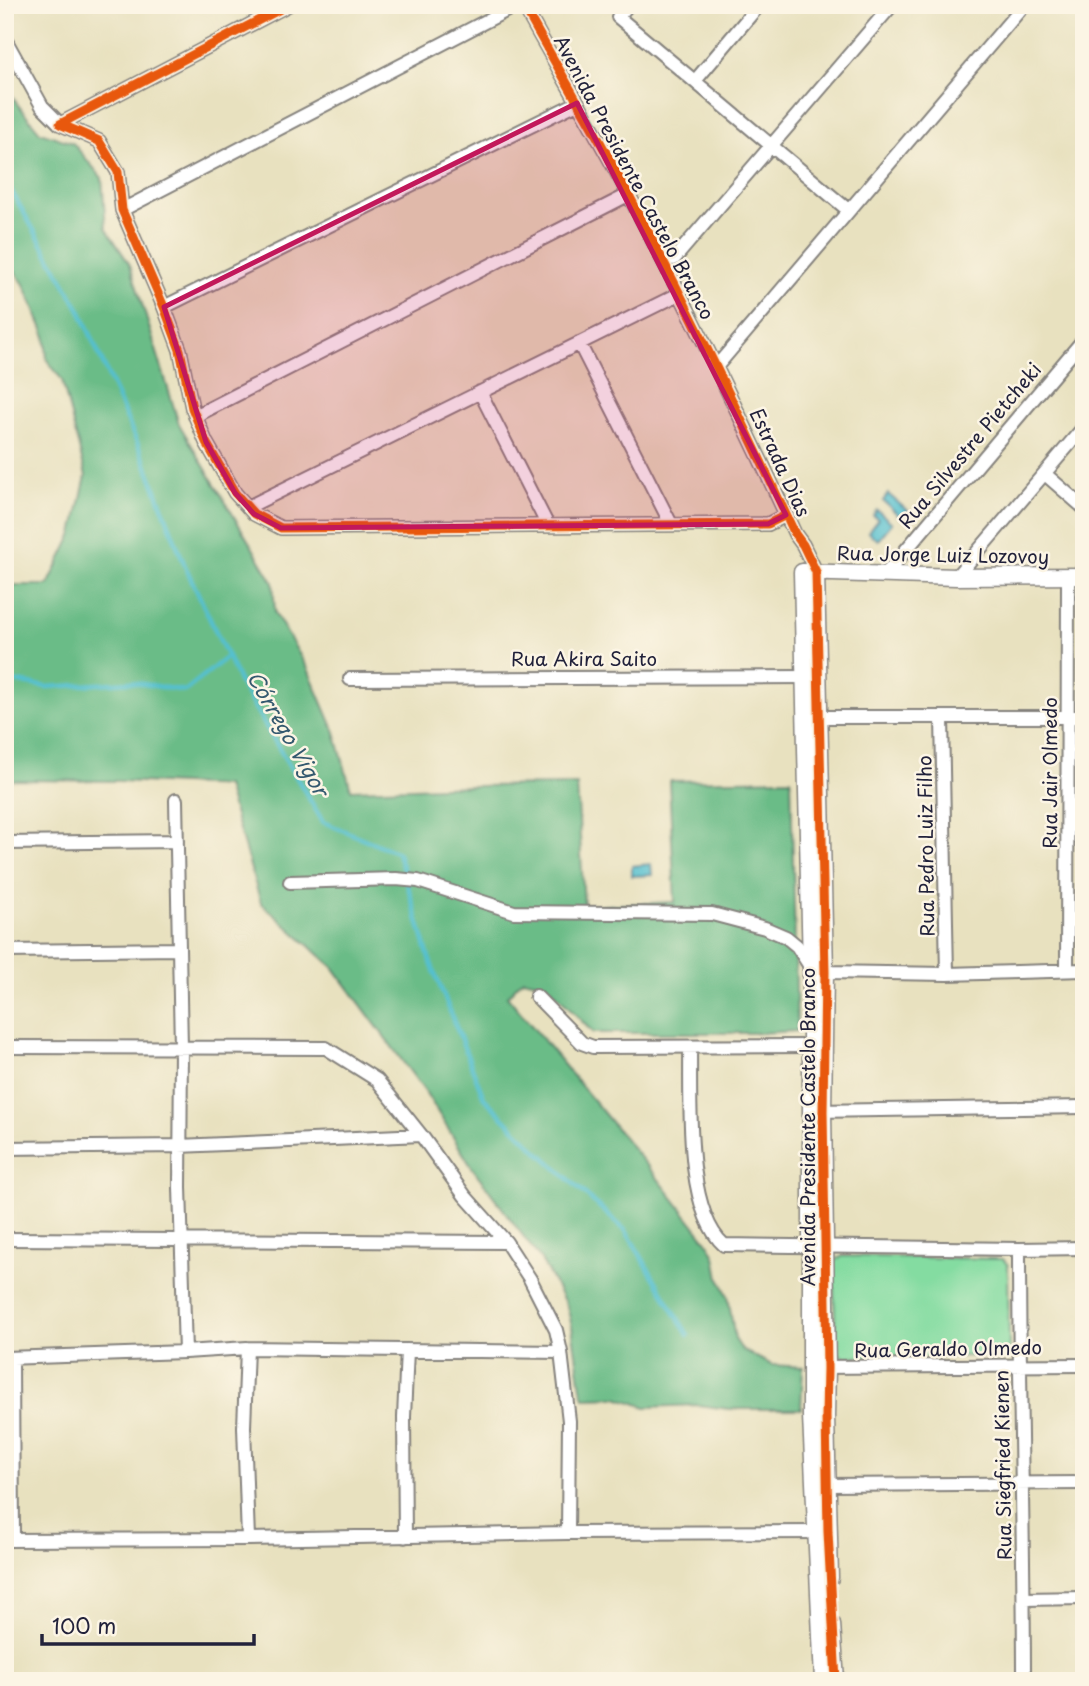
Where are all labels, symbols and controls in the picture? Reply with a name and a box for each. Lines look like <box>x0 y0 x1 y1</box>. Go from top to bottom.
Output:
street label: Avenida Presidente Castelo Branco <box>548 30 722 324</box>
street label: Rua Silvestre Pietcheki <box>891 356 1047 534</box>
street label: Estrada Dias <box>744 403 818 521</box>
street label: Rua Jorge Luiz Lozovoy <box>837 538 1049 570</box>
street label: Rua Akira Saito <box>511 644 657 672</box>
water label: Córrego Vigor <box>240 664 339 804</box>
street label: Rua Jair Olmedo <box>1035 697 1063 849</box>
street label: Rua Pedro Luiz Filho <box>909 755 941 937</box>
street label: Avenida Presidente Castelo Branco <box>793 968 821 1286</box>
street label: Rua Geraldo Olmedo <box>854 1332 1042 1364</box>
street label: Rua Siegfried Kienen <box>986 1370 1018 1560</box>
scale bar <box>42 1602 254 1646</box>
text: 100 m <box>52 1609 116 1641</box>

